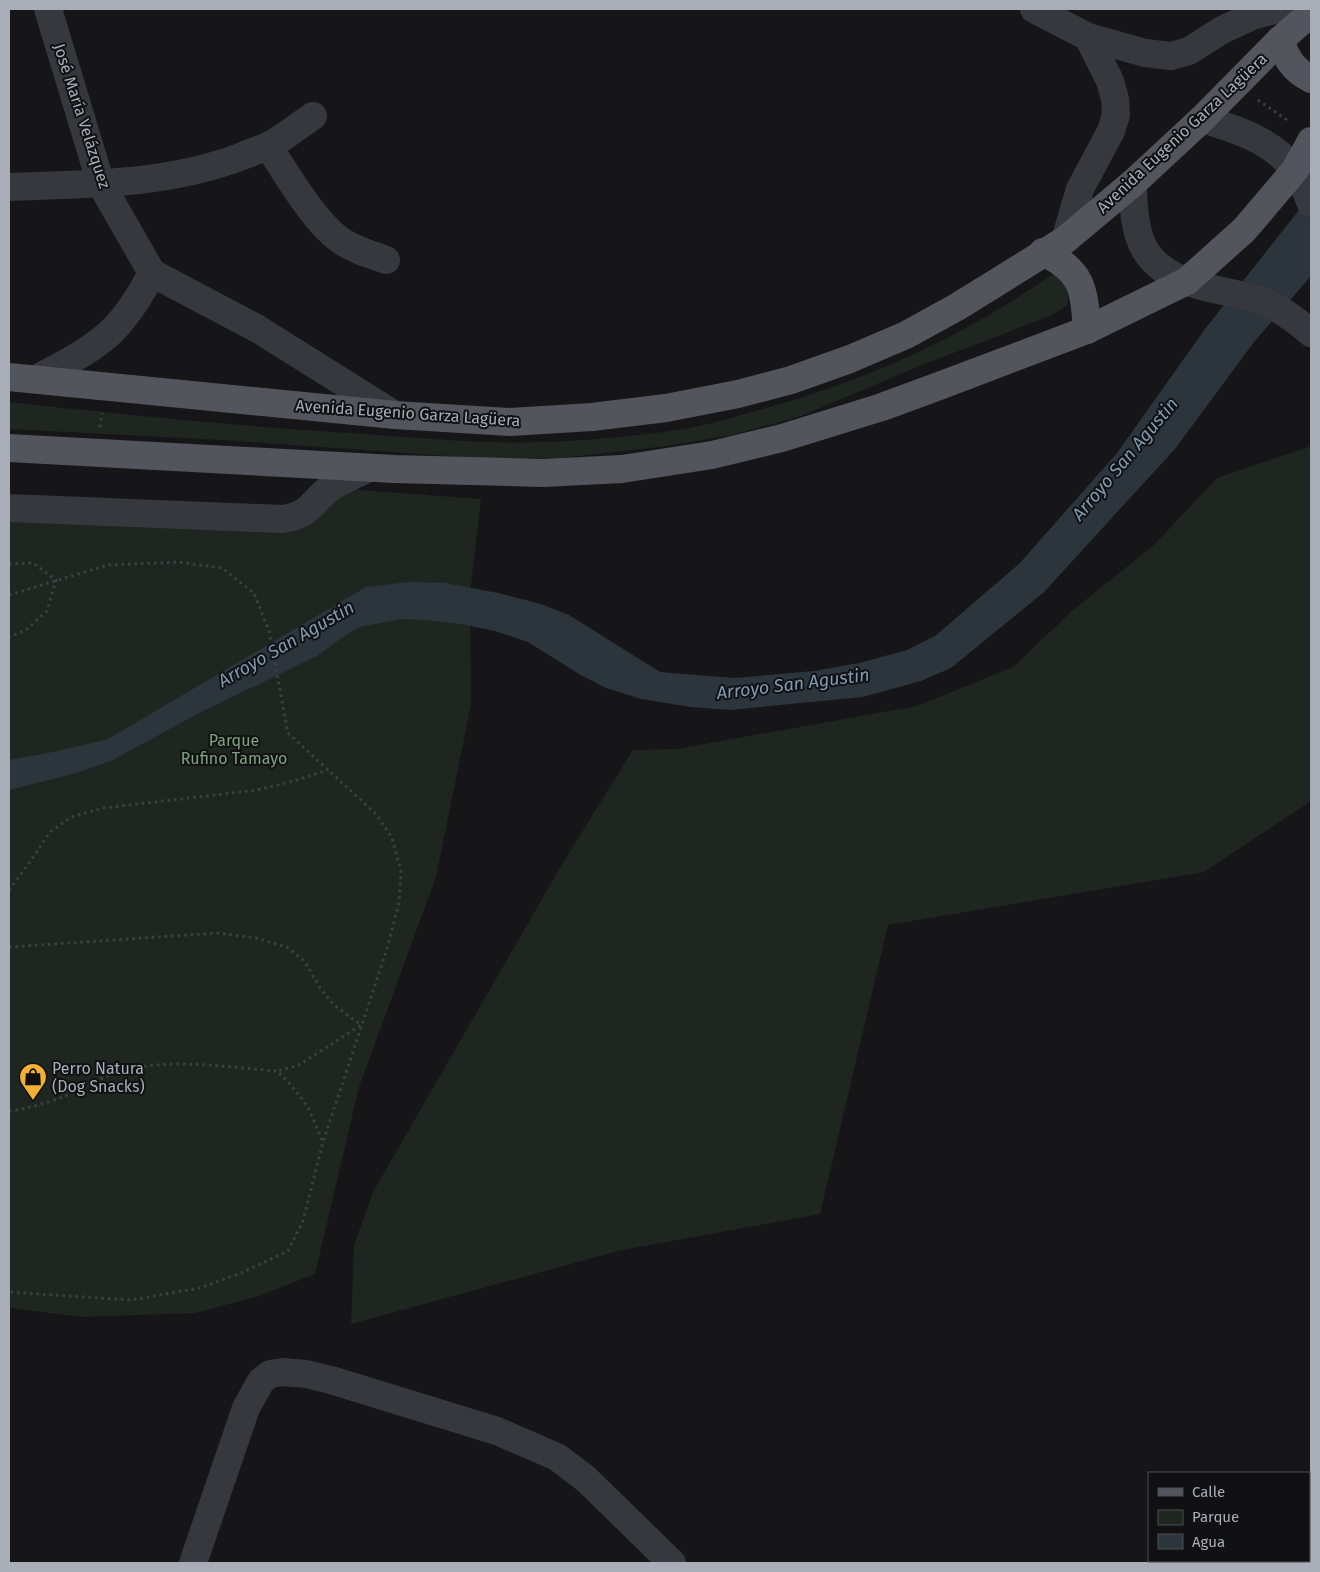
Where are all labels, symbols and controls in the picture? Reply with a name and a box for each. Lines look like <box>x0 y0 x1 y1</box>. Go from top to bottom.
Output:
street label: José María Velázquez <box>50 41 114 191</box>
street label: Avenida Eugenio Garza Lagüera <box>1093 49 1271 217</box>
water label: Arroyo San Agustin <box>1067 393 1183 526</box>
street label: Avenida Eugenio Garza Lagüera <box>295 396 521 430</box>
water label: Arroyo San Agustin <box>213 596 358 692</box>
water label: Arroyo San Agustin <box>714 664 871 704</box>
park label: Parque Rufino Tamayo <box>181 731 287 768</box>
place label: Perro Natura (Dog Snacks) <box>52 1059 145 1096</box>
shop icon: Perro Natura (Dog Snacks) <box>18 1062 48 1101</box>
legend <box>1148 1472 1310 1562</box>
text: Calle <box>1192 1483 1225 1501</box>
text: Parque <box>1192 1508 1239 1526</box>
text: Agua <box>1192 1533 1225 1551</box>

